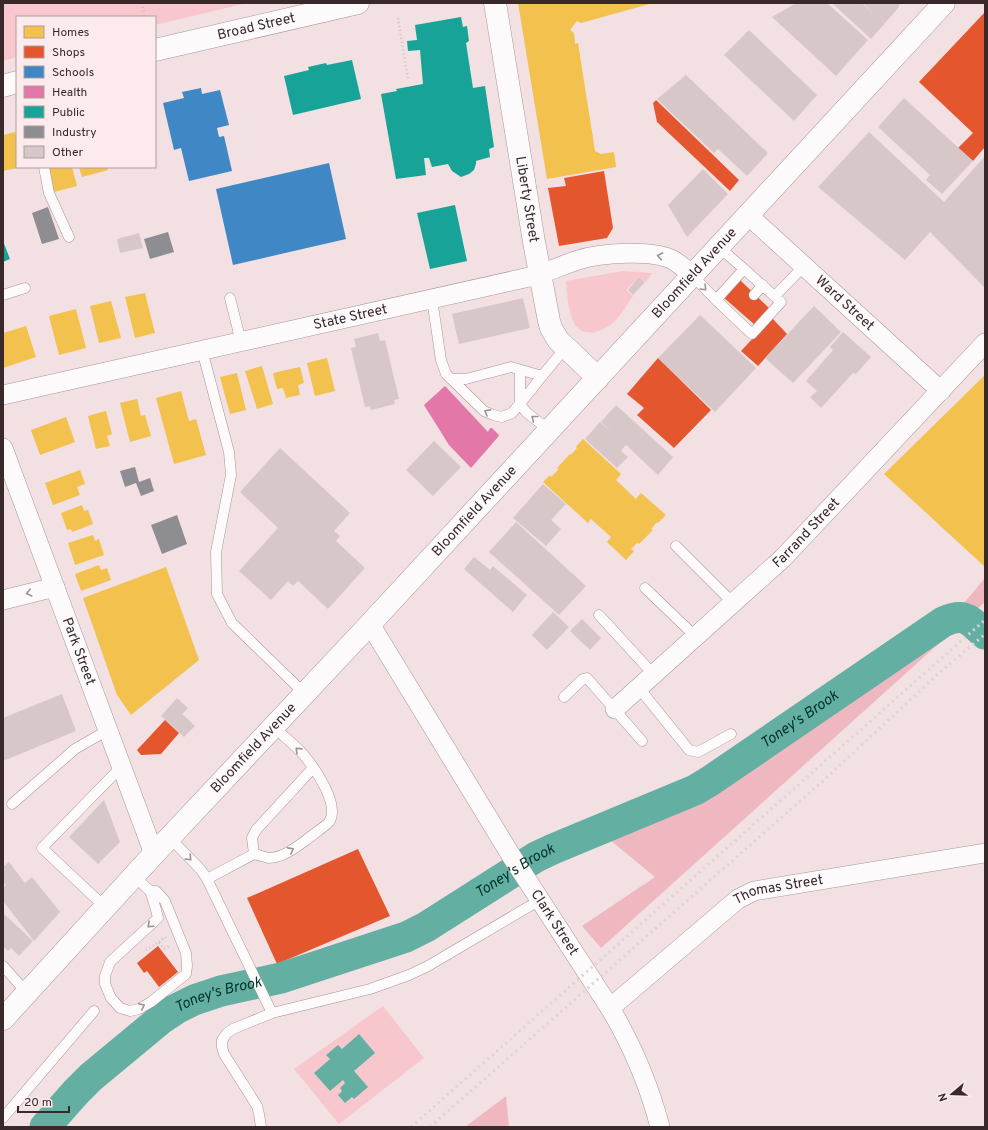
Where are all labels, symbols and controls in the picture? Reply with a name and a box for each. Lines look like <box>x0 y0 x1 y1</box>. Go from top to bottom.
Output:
street label: Broad Street <box>216 9 297 44</box>
legend <box>16 16 156 168</box>
text: Homes <box>52 25 89 41</box>
text: Shops <box>52 45 85 61</box>
text: Schools <box>52 65 94 81</box>
text: Health <box>52 85 87 101</box>
text: Public <box>52 105 85 121</box>
text: Industry <box>52 125 97 141</box>
text: Other <box>52 145 84 161</box>
street label: Liberty Street <box>512 155 542 244</box>
street label: Bloomfield Avenue <box>648 224 740 322</box>
one-way arrow <box>656 252 663 260</box>
street label: Ward Street <box>812 272 878 334</box>
one-way arrow <box>699 283 707 291</box>
street label: State Street <box>312 301 389 334</box>
one-way arrow <box>484 409 491 416</box>
one-way arrow <box>531 415 538 422</box>
street label: Bloomfield Avenue <box>428 462 520 560</box>
street label: Farrand Street <box>769 494 843 572</box>
one-way arrow <box>26 589 32 597</box>
street label: Park Street <box>58 615 99 688</box>
water label: Toney's Brook <box>757 686 843 753</box>
street label: Bloomfield Avenue <box>207 699 300 797</box>
one-way arrow <box>295 747 303 755</box>
water label: Toney's Brook <box>472 840 558 903</box>
one-way arrow <box>287 847 294 855</box>
one-way arrow <box>184 853 192 861</box>
street label: Thomas Street <box>731 871 824 908</box>
street label: Clark Street <box>527 886 582 959</box>
one-way arrow <box>147 920 155 928</box>
water label: Toney's Brook <box>172 973 264 1017</box>
one-way arrow <box>138 1003 146 1011</box>
north arrow <box>932 1074 972 1114</box>
scale bar <box>18 1088 69 1114</box>
text: N <box>936 1091 951 1103</box>
text: 20 m <box>24 1095 52 1111</box>

